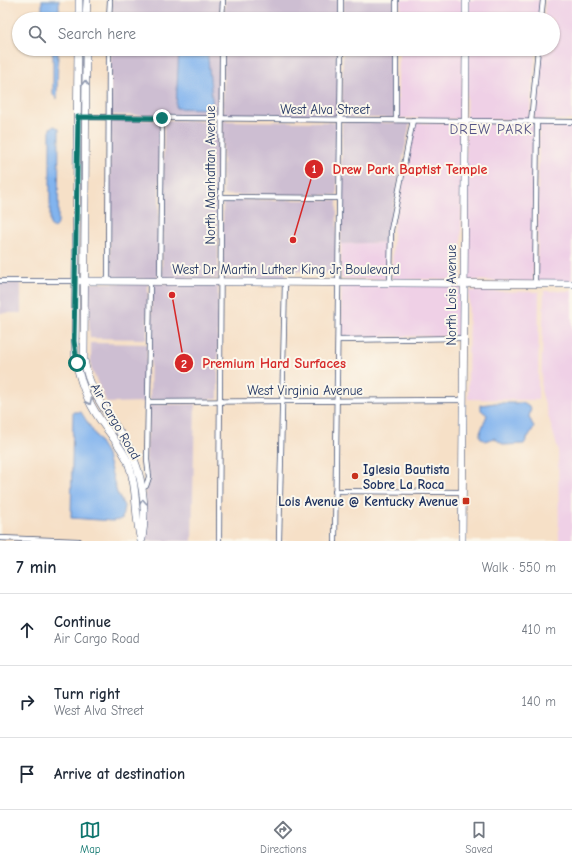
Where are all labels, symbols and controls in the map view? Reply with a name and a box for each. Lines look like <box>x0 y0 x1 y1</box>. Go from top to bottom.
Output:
search box <box>12 12 560 56</box>
icon: search <box>26 23 48 45</box>
text: Search here <box>58 25 136 43</box>
one-way arrow <box>81 80 90 86</box>
street label: West Alva Street <box>280 102 371 117</box>
street label: North Manhattan Avenue <box>203 105 218 244</box>
route end <box>153 109 171 127</box>
district label: DREW PARK <box>449 121 533 138</box>
callout: Drew Park Baptist Temple <box>304 156 495 182</box>
text: Drew Park Baptist Temple <box>333 161 488 178</box>
text: 1 <box>312 162 317 176</box>
street label: North Lois Avenue <box>444 244 459 346</box>
street label: West Dr Martin Luther King Jr Boulevard <box>172 262 400 277</box>
callout: Premium Hard Surfaces <box>174 350 354 376</box>
route start <box>68 354 86 372</box>
text: Premium Hard Surfaces <box>202 355 346 372</box>
text: 2 <box>181 357 187 371</box>
street label: Air Cargo Road <box>88 380 143 462</box>
street label: West Virginia Avenue <box>247 383 363 398</box>
one-way arrow <box>84 397 92 405</box>
place label: Iglesia Bautista Sobre La Roca <box>363 462 450 492</box>
marker: Iglesia Bautista Sobre La Roca <box>350 471 360 481</box>
place label: Lois Avenue @ Kentucky Avenue <box>278 494 459 509</box>
marker: Lois Avenue @ Kentucky Avenue <box>461 496 471 506</box>
one-way arrow <box>139 499 148 505</box>
text: 7 min <box>16 558 57 577</box>
text: Walk · 550 m <box>482 560 556 575</box>
text: Continue <box>54 613 111 631</box>
icon: ahead <box>16 619 38 641</box>
text: 410 m <box>522 622 556 637</box>
text: Air Cargo Road <box>54 631 140 646</box>
text: Turn right <box>54 685 120 703</box>
icon: right <box>16 691 38 713</box>
text: 140 m <box>522 694 556 709</box>
text: West Alva Street <box>54 703 144 718</box>
icon: arrive <box>16 763 38 785</box>
text: Arrive at destination <box>54 765 185 783</box>
tab: Map <box>79 819 101 856</box>
tab: Directions <box>260 819 307 856</box>
tab: Saved <box>465 819 493 856</box>

